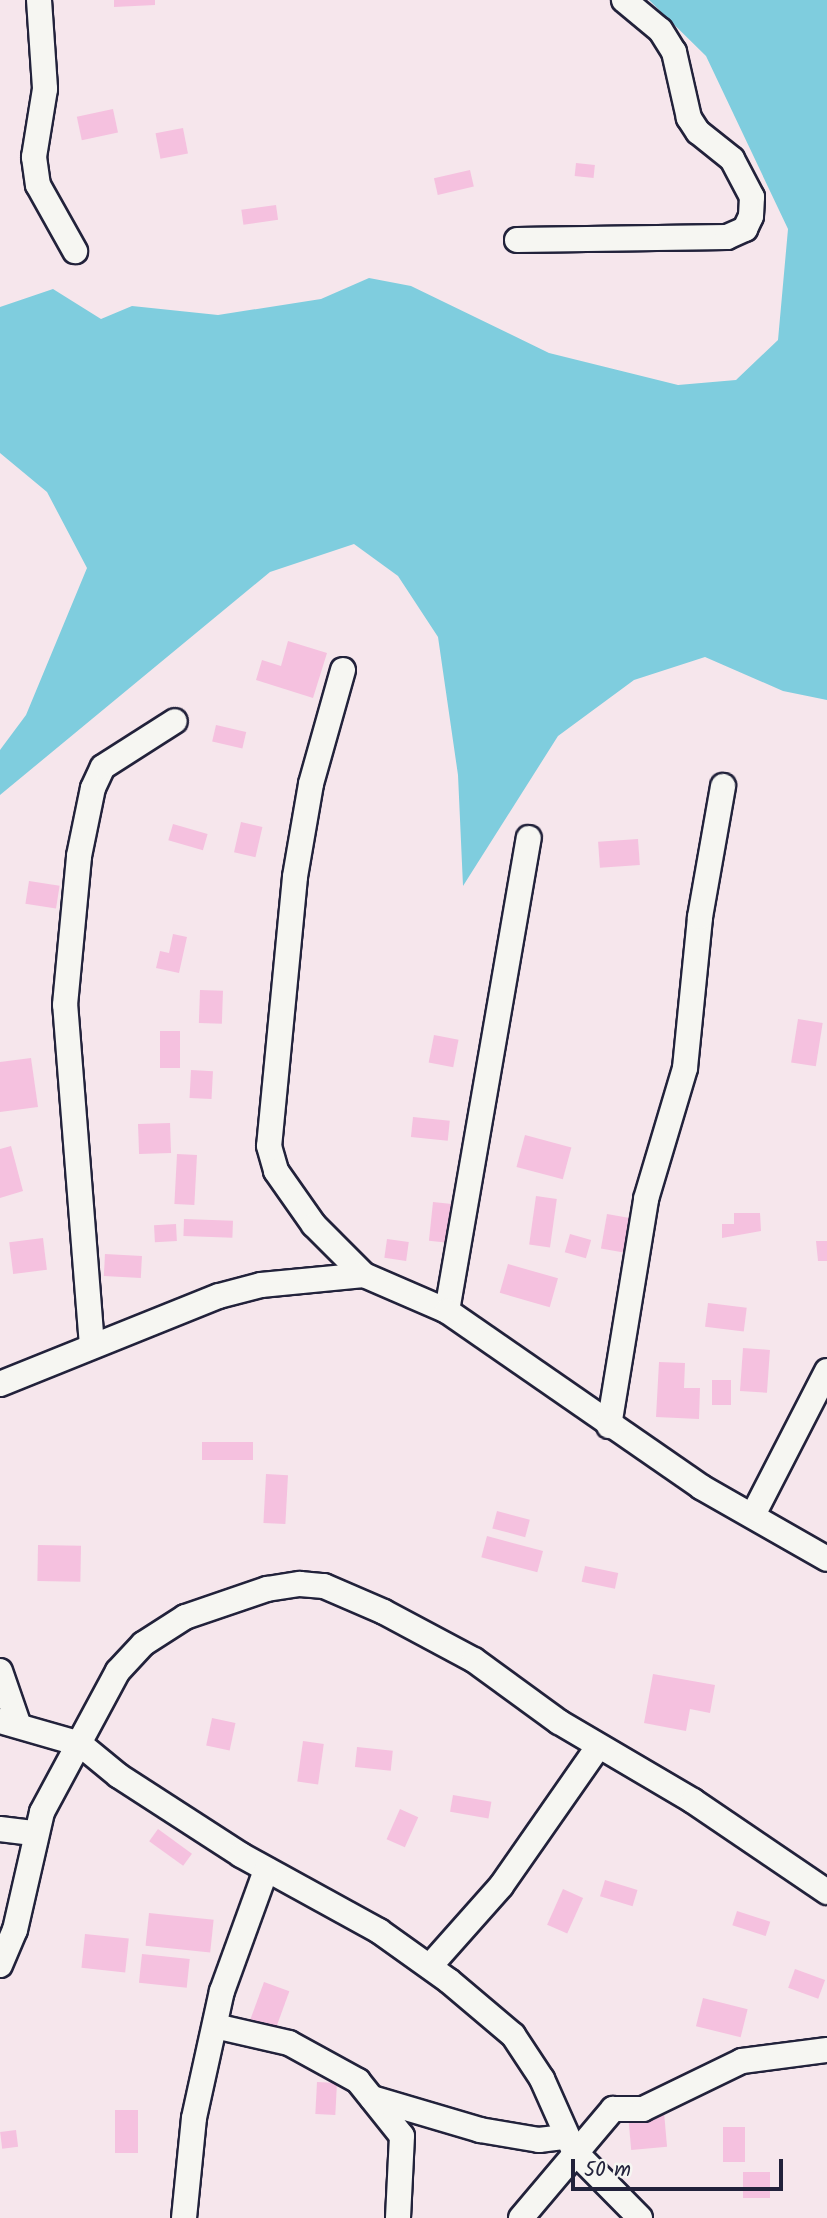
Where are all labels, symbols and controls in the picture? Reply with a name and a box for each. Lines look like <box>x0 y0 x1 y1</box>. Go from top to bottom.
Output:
scale bar <box>575 2144 787 2188</box>
text: 50 m <box>584 2154 631 2187</box>

